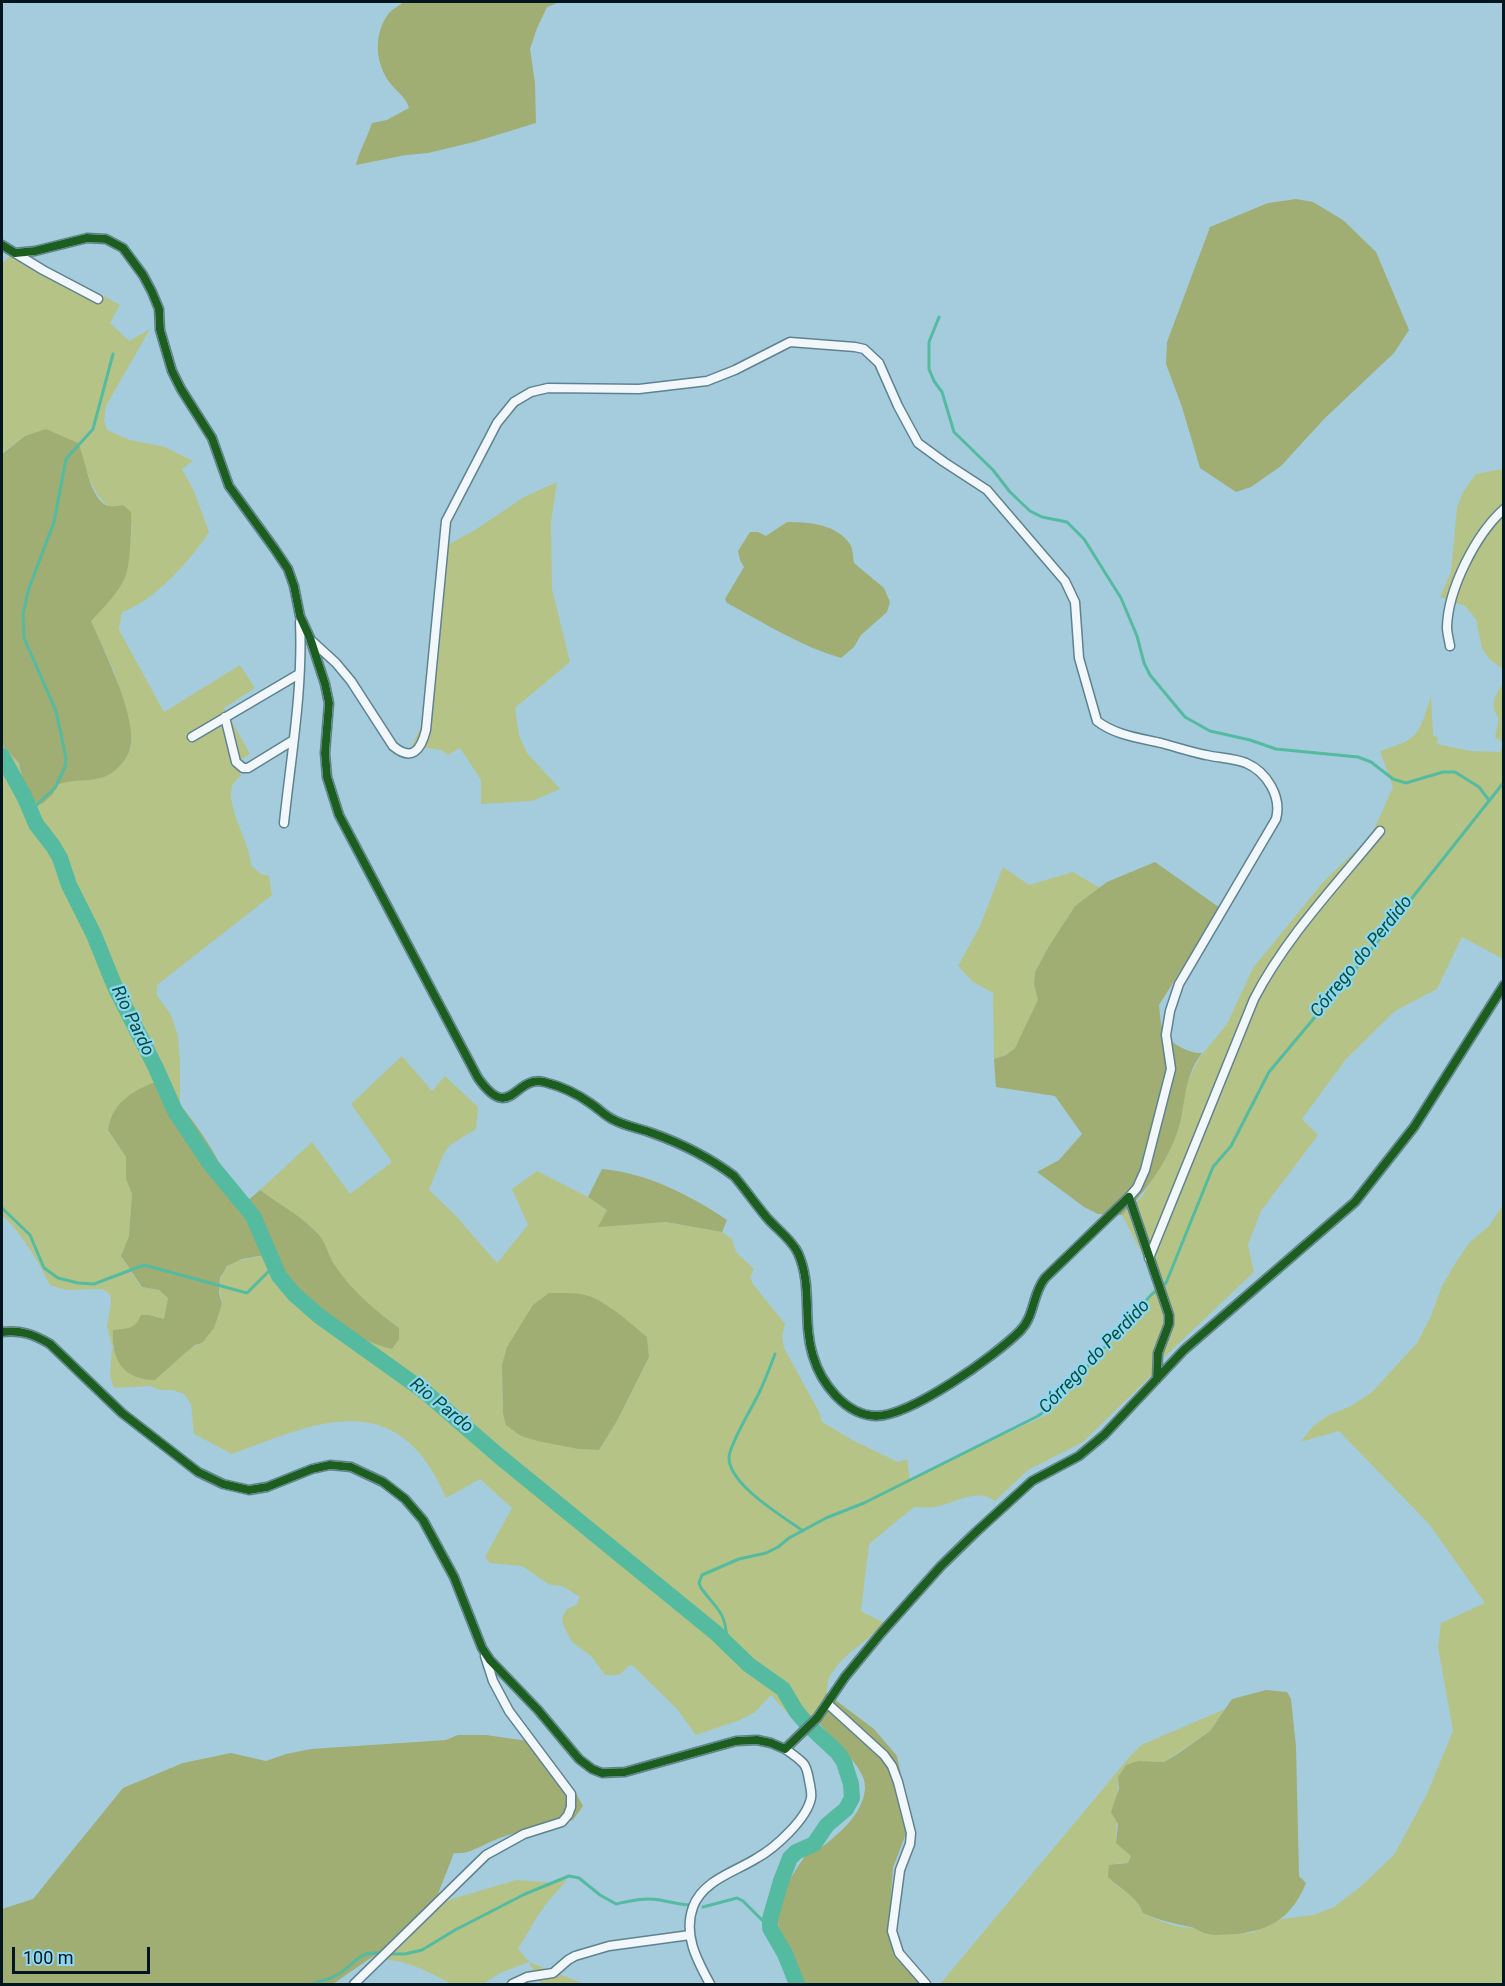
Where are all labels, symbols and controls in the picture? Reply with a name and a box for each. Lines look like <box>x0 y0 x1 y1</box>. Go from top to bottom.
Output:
water label: Córrego do Perdido <box>1306 892 1418 1022</box>
water label: Rio Pardo <box>106 982 158 1060</box>
water label: Córrego do Perdido <box>1035 1295 1155 1419</box>
water label: Rio Pardo <box>405 1374 477 1438</box>
scale bar <box>15 1935 153 1973</box>
text: 100 m <box>23 1947 74 1968</box>

